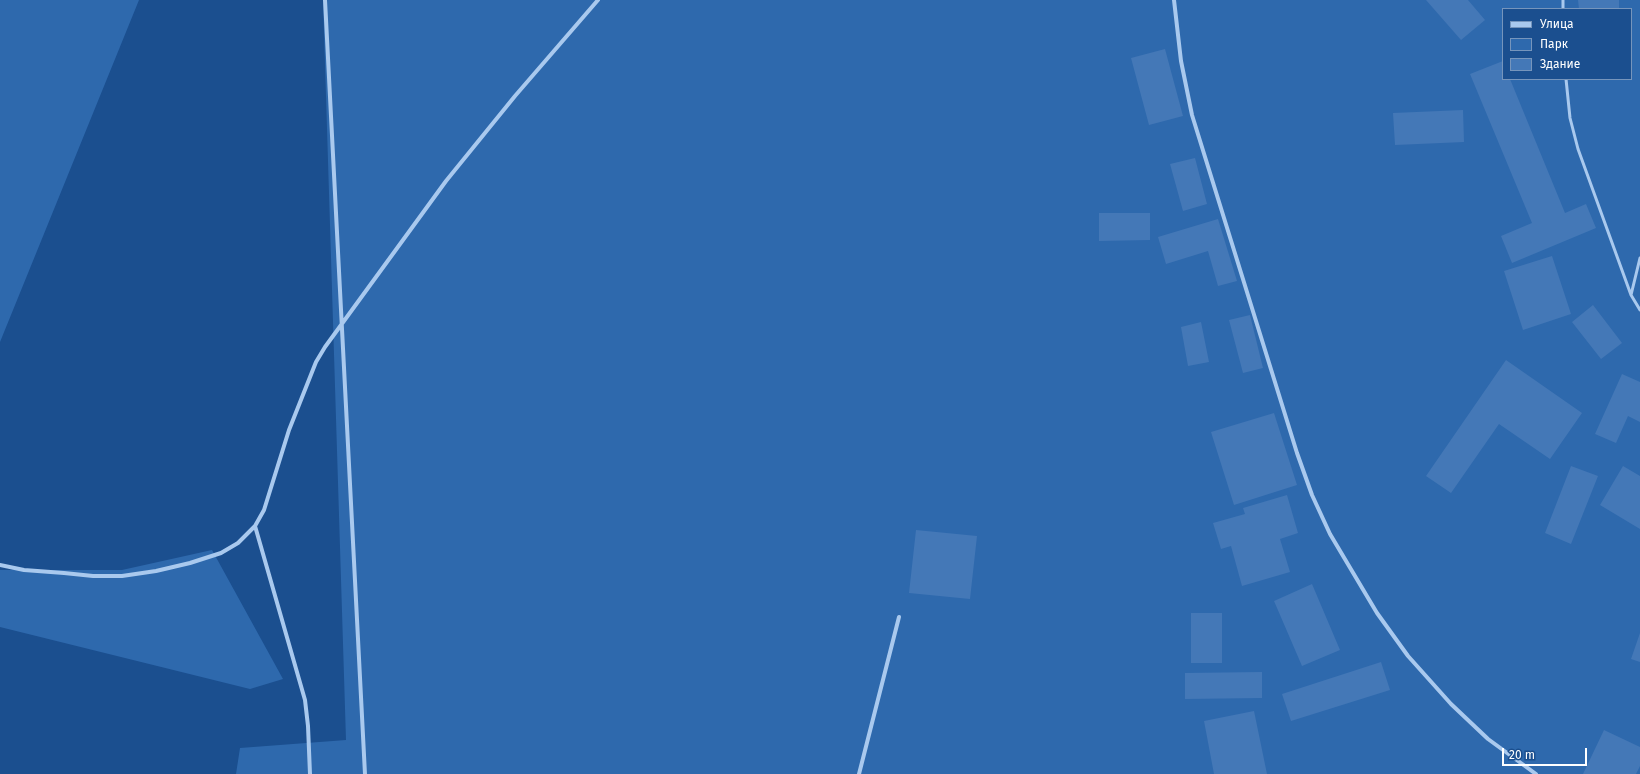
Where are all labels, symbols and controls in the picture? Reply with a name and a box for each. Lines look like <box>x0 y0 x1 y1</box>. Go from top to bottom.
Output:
legend <box>1502 8 1632 80</box>
text: Улица <box>1540 17 1574 31</box>
text: Парк <box>1540 37 1568 51</box>
text: Здание <box>1540 57 1580 71</box>
scale bar <box>1504 740 1589 766</box>
text: 20 m <box>1509 748 1535 762</box>

